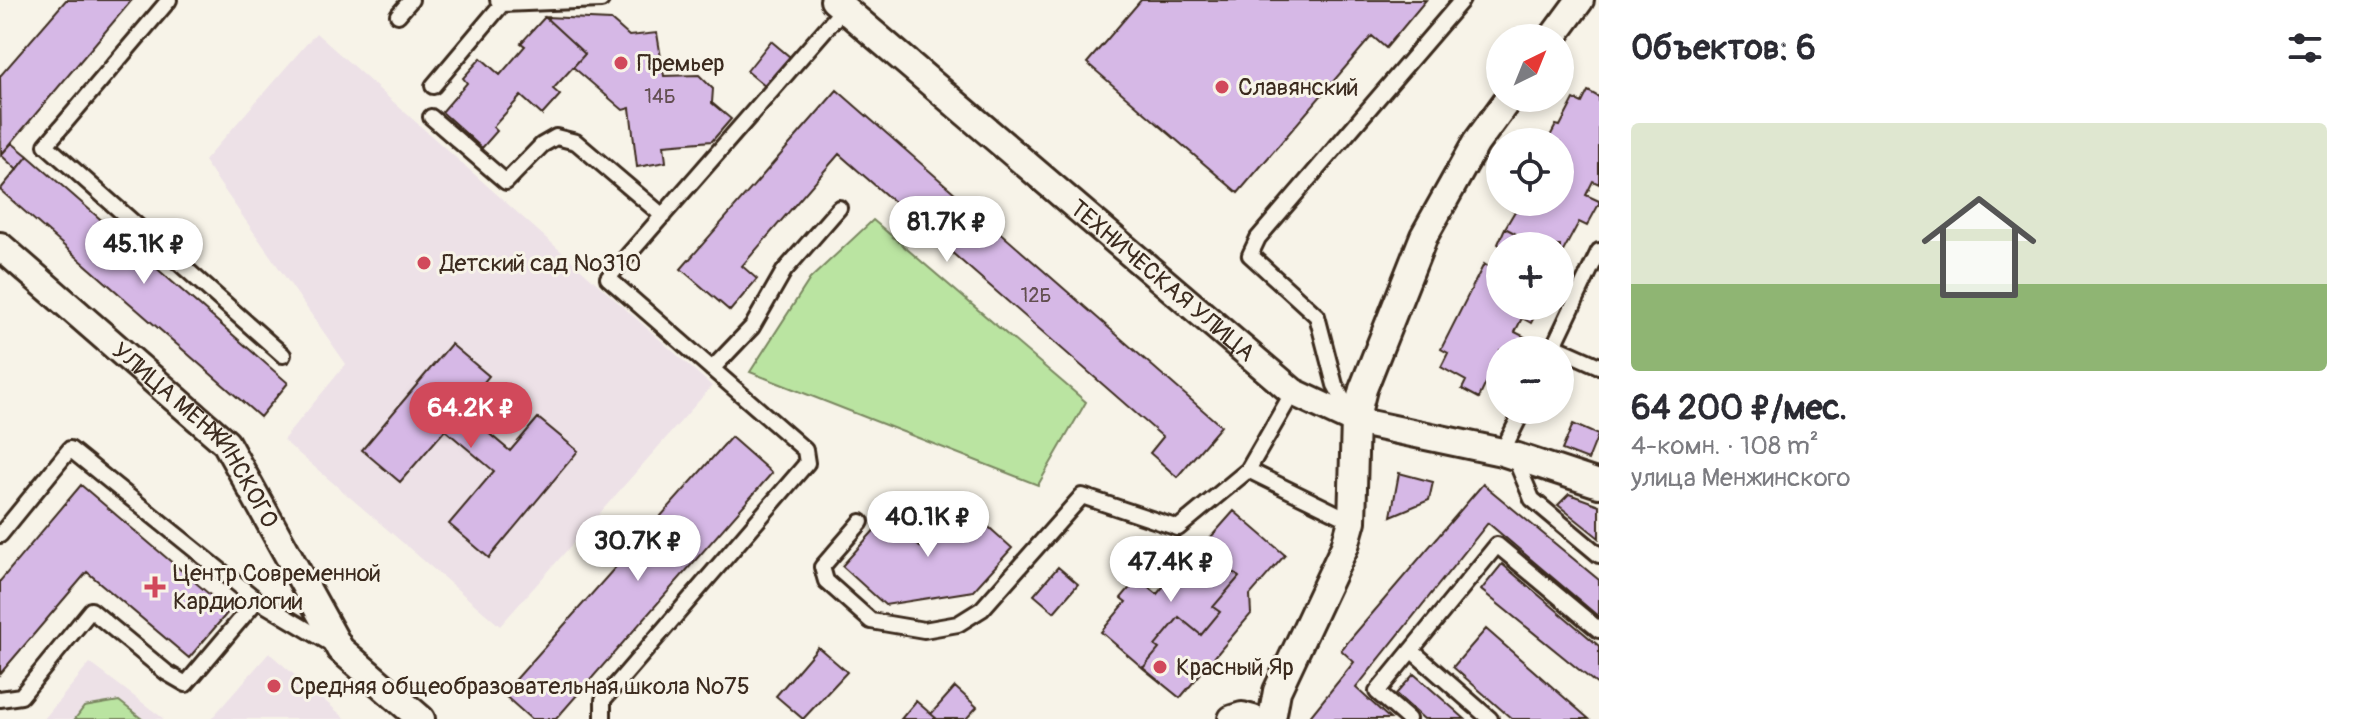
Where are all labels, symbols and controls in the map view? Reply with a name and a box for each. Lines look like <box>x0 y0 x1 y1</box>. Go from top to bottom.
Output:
north arrow <box>1486 24 1574 112</box>
map controls <box>1486 24 1574 424</box>
icon: filters <box>2283 26 2327 70</box>
text: Объектов: 6 <box>1631 27 1816 70</box>
place label: Премьер <box>637 49 725 78</box>
marker: Премьер <box>612 54 630 72</box>
place label: Славянский <box>1238 73 1358 102</box>
marker: Славянский <box>1213 78 1231 96</box>
house number: 14Б <box>644 84 676 109</box>
button: locate <box>1486 128 1574 216</box>
icon: home <box>1907 175 2051 319</box>
street label: ТЕХНИЧЕСКАЯ УЛИЦА <box>1064 194 1261 368</box>
pin: 81.7K ₽ <box>873 196 1021 264</box>
text: 81.7K ₽ <box>907 206 987 238</box>
pin: 45.1K ₽ <box>70 218 218 286</box>
text: 45.1K ₽ <box>103 228 185 260</box>
button: + <box>1486 232 1574 320</box>
place label: Детский сад №310 <box>439 249 641 278</box>
marker: Детский сад №310 <box>415 254 433 272</box>
house number: 12Б <box>1021 283 1052 308</box>
street label: УЛИЦА МЕНЖИНСКОГО <box>106 336 284 533</box>
button: − <box>1486 336 1574 424</box>
pin: 64.2K ₽ <box>397 382 545 450</box>
text: 64 200 ₽/мес. <box>1631 387 1847 430</box>
text: 64.2K ₽ <box>427 392 515 424</box>
text: 4-комн. · 108 m² <box>1631 430 1819 462</box>
text: улица Менжинского <box>1631 462 1851 494</box>
pin: 40.1K ₽ <box>854 491 1002 559</box>
text: 40.1K ₽ <box>885 501 971 533</box>
pin: 30.7K ₽ <box>564 515 712 583</box>
text: 30.7K ₽ <box>594 525 682 557</box>
pin: 47.4K ₽ <box>1097 536 1245 604</box>
text: 47.4K ₽ <box>1128 546 1214 578</box>
place label: Центр Современной Кардиологии <box>173 559 381 616</box>
marker: Центр Современной Кардиологии <box>144 576 166 598</box>
place label: Красный Яр <box>1176 653 1294 682</box>
marker: Красный Яр <box>1151 658 1169 676</box>
place label: Средняя общеобразовательная школа №75 <box>290 672 750 701</box>
marker: Средняя общеобразовательная школа №75 <box>265 677 283 695</box>

